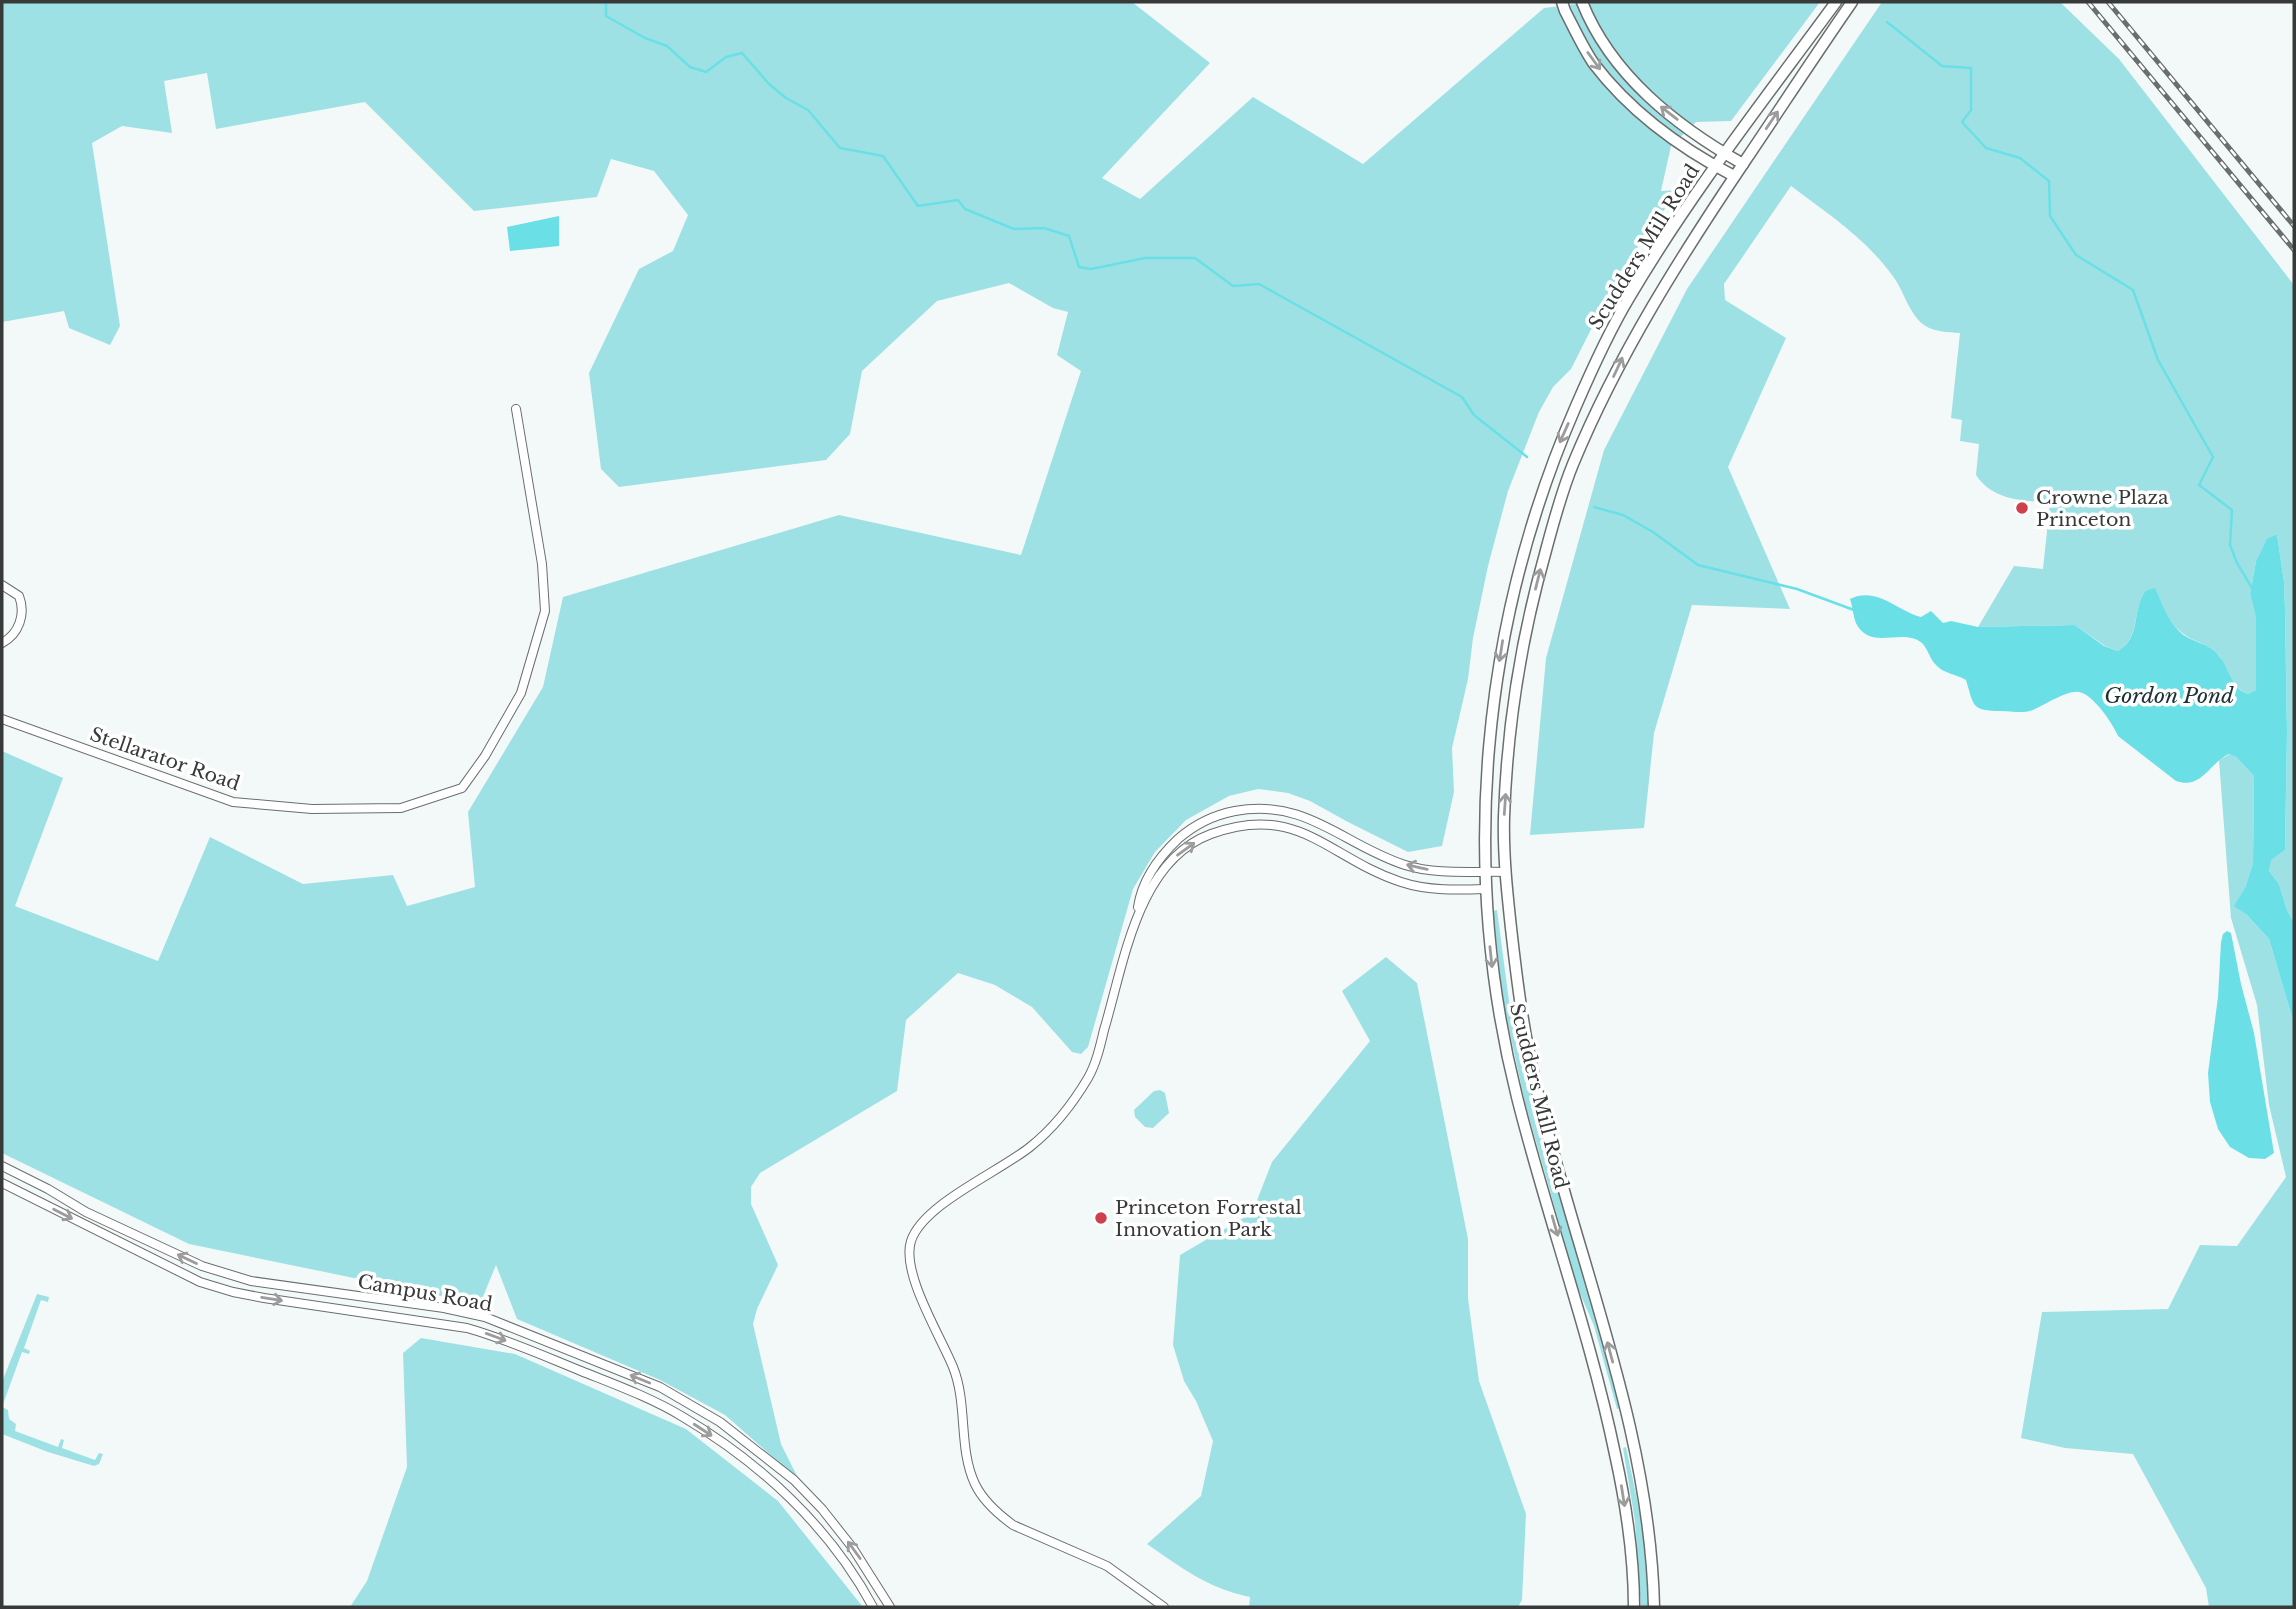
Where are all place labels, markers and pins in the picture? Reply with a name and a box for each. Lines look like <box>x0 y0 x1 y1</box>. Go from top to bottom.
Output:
place label: Crowne Plaza Princeton <box>2036 486 2169 531</box>
marker: Crowne Plaza Princeton <box>2014 500 2030 516</box>
place label: Princeton Forrestal Innovation Park <box>1115 1196 1302 1241</box>
marker: Princeton Forrestal Innovation Park <box>1093 1210 1109 1226</box>

